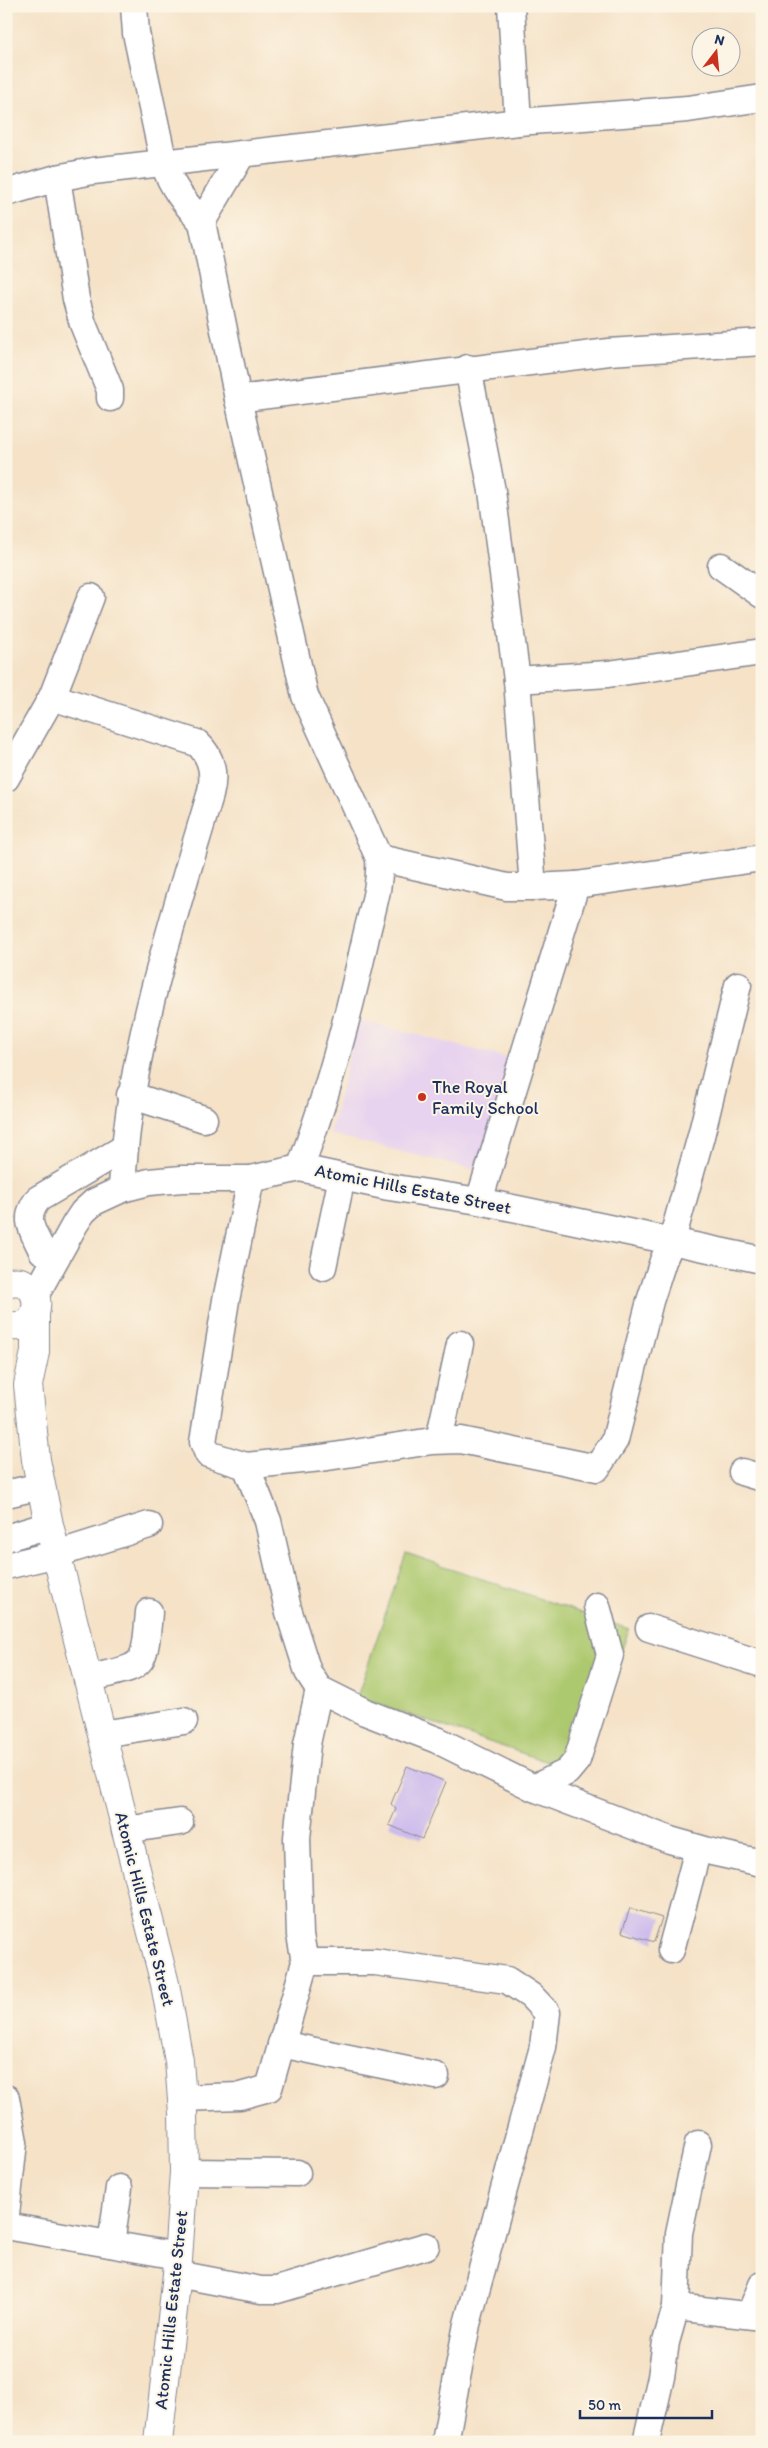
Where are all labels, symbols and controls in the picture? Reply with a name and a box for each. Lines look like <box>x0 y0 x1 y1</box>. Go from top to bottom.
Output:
north arrow <box>690 28 740 78</box>
text: N <box>713 31 726 49</box>
place label: The Royal Family School <box>432 1076 539 1119</box>
marker: The Royal Family School <box>416 1091 428 1103</box>
street label: Atomic Hills Estate Street <box>313 1159 513 1219</box>
street label: Atomic Hills Estate Street <box>110 1810 180 2009</box>
street label: Atomic Hills Estate Street <box>150 2209 192 2410</box>
scale bar <box>580 2388 713 2420</box>
text: 50 m <box>588 2396 621 2414</box>

